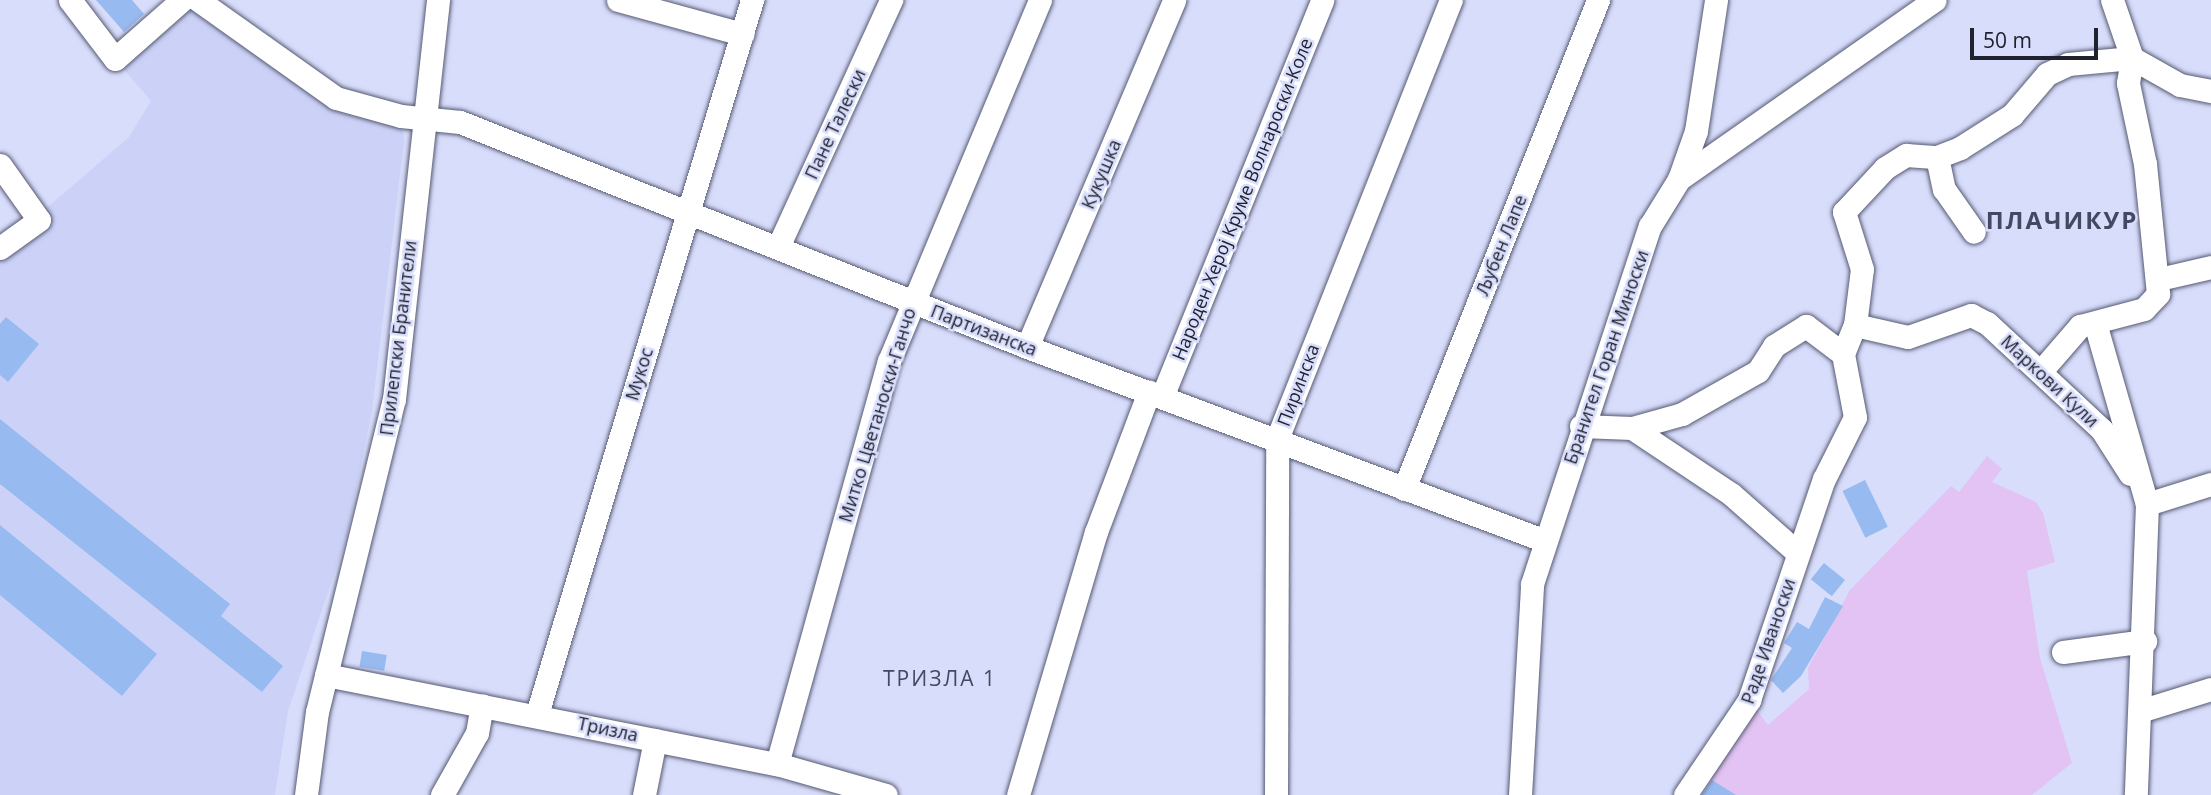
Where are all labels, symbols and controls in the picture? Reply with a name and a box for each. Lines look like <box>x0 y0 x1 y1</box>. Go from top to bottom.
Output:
scale bar <box>1973 14 2101 58</box>
text: 50 m <box>1983 26 2032 54</box>
street label: Народен Херој Круме Волнароски-Коле <box>1167 35 1317 363</box>
street label: Пане Талески <box>800 66 870 182</box>
street label: Кукушка <box>1077 136 1125 212</box>
street label: Љубен Лапе <box>1471 192 1531 298</box>
district label: ПЛАЧИКУР <box>1987 206 2137 234</box>
street label: Прилепски Бранители <box>375 239 421 437</box>
street label: Бранител Горан Миноски <box>1559 247 1653 467</box>
street label: Партизанска <box>928 300 1040 360</box>
street label: Митко Цветаноски-Ганчо <box>834 305 920 525</box>
street label: Маркови Кули <box>1997 330 2103 432</box>
street label: Пиринска <box>1272 341 1324 429</box>
street label: Мукос <box>621 345 657 403</box>
street label: Раде Иваноски <box>1736 575 1800 707</box>
district label: ТРИЗЛА 1 <box>884 665 996 691</box>
street label: Тризла <box>576 712 640 746</box>

